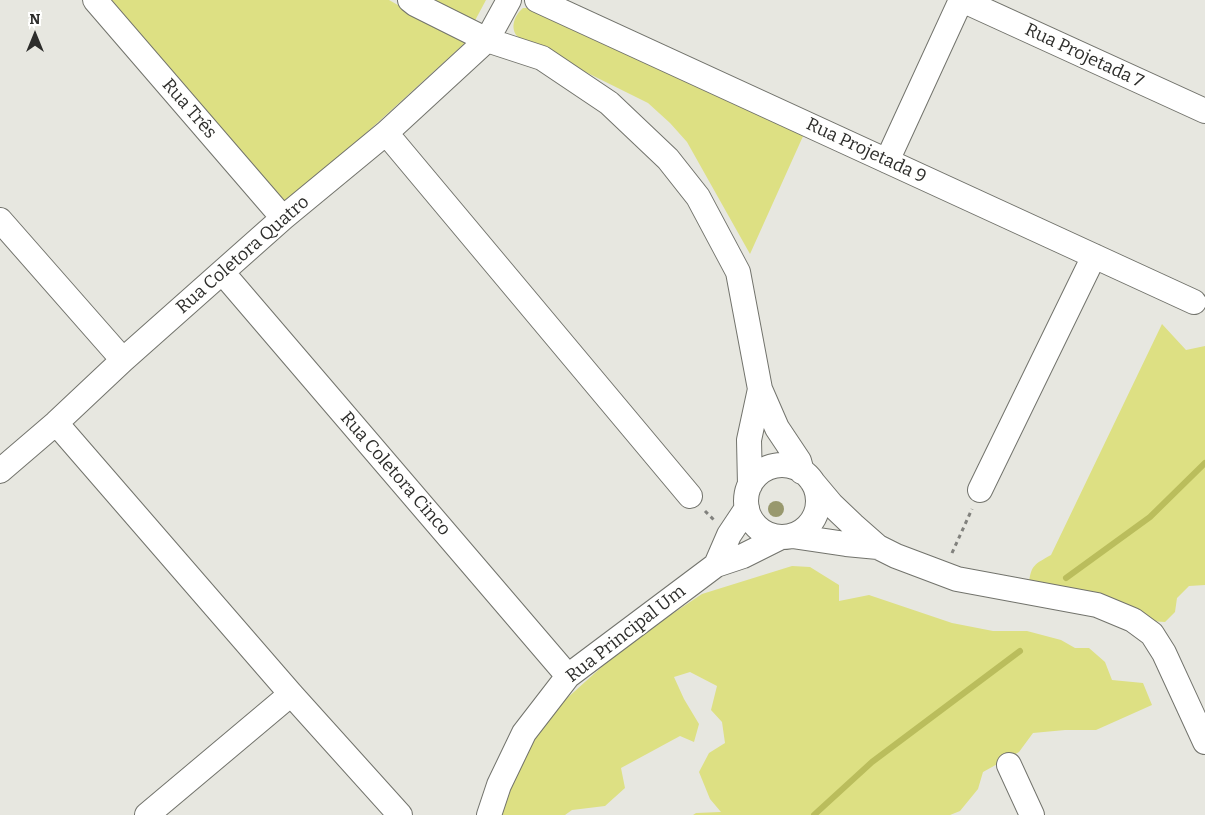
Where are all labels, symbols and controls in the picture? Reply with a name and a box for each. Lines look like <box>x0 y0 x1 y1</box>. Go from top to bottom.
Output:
north arrow <box>10 10 60 60</box>
text: N <box>30 11 40 28</box>
street label: Rua Projetada 7 <box>1021 19 1147 93</box>
street label: Rua Três <box>157 75 221 143</box>
street label: Rua Projetada 9 <box>803 114 929 188</box>
street label: Rua Coletora Quatro <box>172 191 314 319</box>
street label: Rua Coletora Cinco <box>335 408 455 540</box>
street label: Rua Principal Um <box>562 581 690 687</box>

